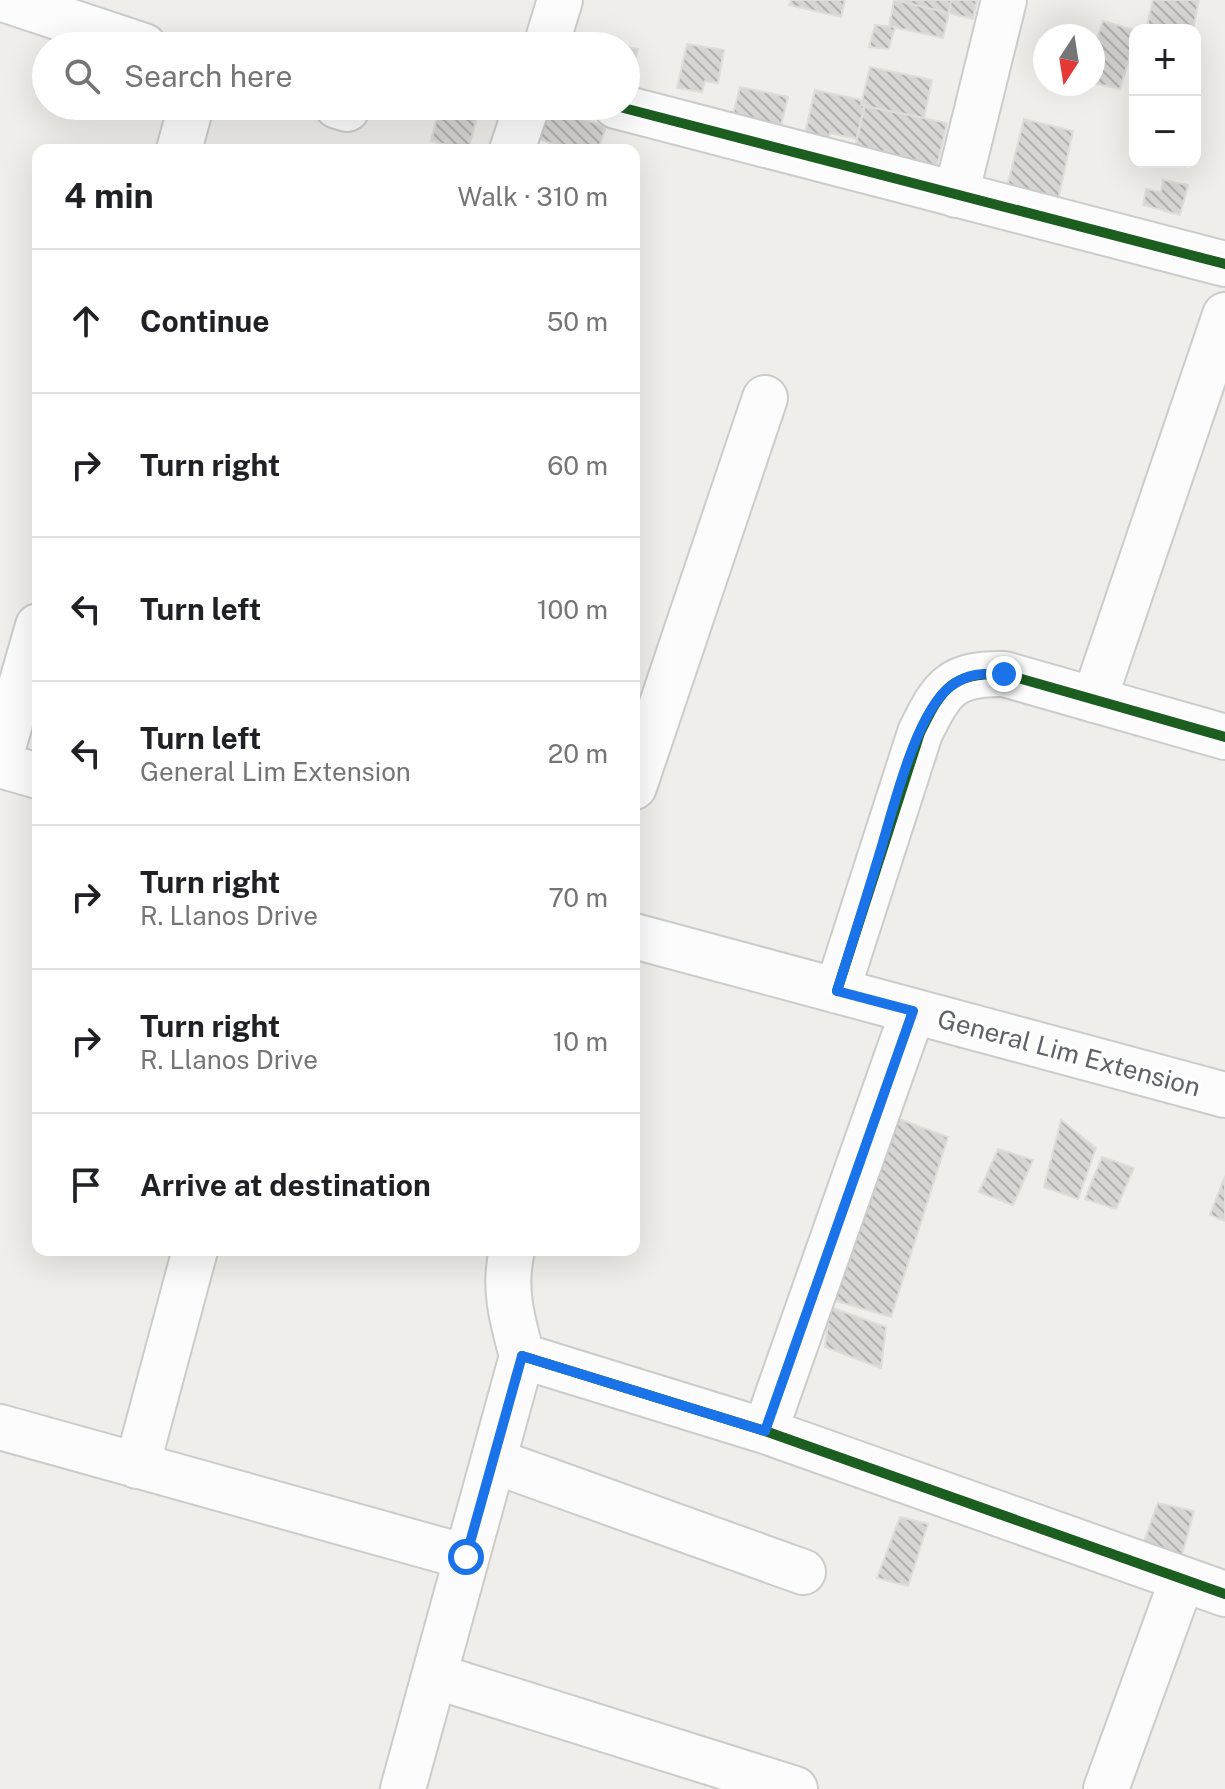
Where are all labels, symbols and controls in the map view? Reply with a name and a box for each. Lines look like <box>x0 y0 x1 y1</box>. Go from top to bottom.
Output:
north arrow <box>1033 24 1105 96</box>
map controls <box>1129 24 1201 168</box>
button: + <box>1129 24 1201 96</box>
search box <box>32 32 640 120</box>
icon: search <box>60 54 104 98</box>
text: Search here <box>124 58 292 94</box>
button: − <box>1129 96 1201 168</box>
text: 4 min <box>64 176 154 216</box>
text: Walk · 310 m <box>458 181 608 212</box>
icon: ahead <box>64 299 108 343</box>
text: Continue <box>140 303 270 339</box>
text: 50 m <box>547 306 608 337</box>
icon: right <box>64 443 108 487</box>
text: Turn right <box>140 447 280 483</box>
text: 60 m <box>547 450 608 481</box>
icon: left <box>64 587 108 631</box>
text: Turn left <box>140 591 261 627</box>
text: 100 m <box>537 594 608 625</box>
route end <box>986 656 1022 692</box>
text: Turn left <box>140 720 261 756</box>
icon: left <box>64 731 108 775</box>
text: 20 m <box>548 738 608 769</box>
text: General Lim Extension <box>140 756 411 787</box>
text: Turn right <box>140 864 280 900</box>
icon: right <box>64 875 108 919</box>
text: 70 m <box>548 882 608 913</box>
text: R. Llanos Drive <box>140 900 318 931</box>
street label: General Lim Extension <box>934 1002 1204 1103</box>
text: Turn right <box>140 1008 280 1044</box>
icon: right <box>64 1019 108 1063</box>
text: 10 m <box>553 1026 608 1057</box>
text: R. Llanos Drive <box>140 1044 318 1075</box>
icon: arrive <box>64 1163 108 1207</box>
text: Arrive at destination <box>140 1167 431 1203</box>
route start <box>448 1539 484 1575</box>

